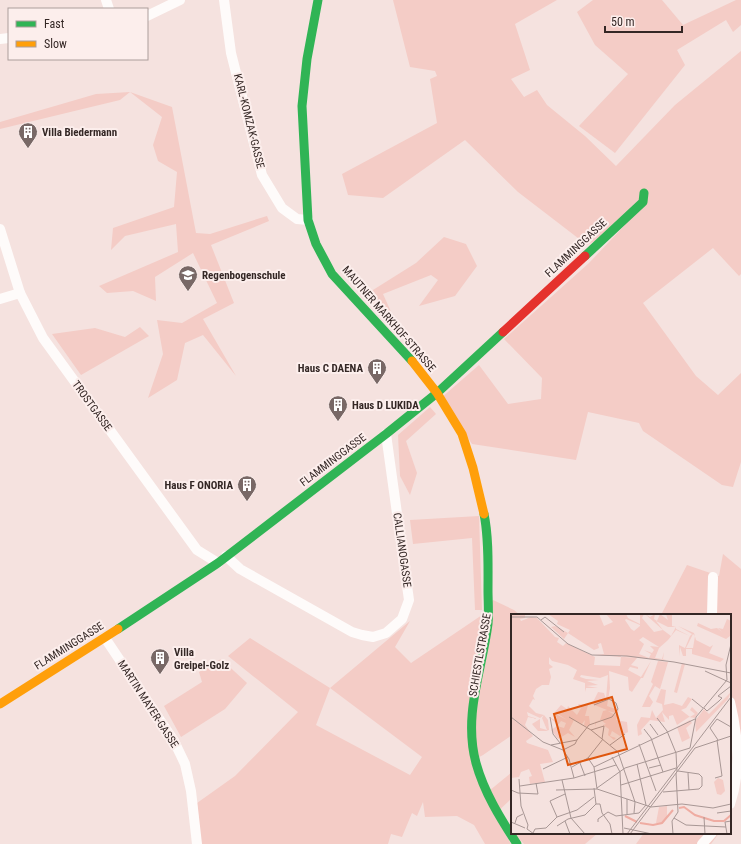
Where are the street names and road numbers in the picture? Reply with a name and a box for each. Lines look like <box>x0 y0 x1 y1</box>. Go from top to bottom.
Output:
street label: KARL-KOMZAK-GASSE <box>231 72 267 170</box>
street label: FLAMMINGGASSE <box>543 216 610 280</box>
street label: MAUTNER MARKHOF-STRASSE <box>340 264 439 375</box>
street label: TROSTGASSE <box>69 378 115 434</box>
street label: FLAMMINGGASSE <box>297 431 369 489</box>
street label: CALLIANOGASSE <box>390 512 414 589</box>
street label: SCHIESTLSTRASSE <box>466 612 494 698</box>
street label: FLAMMINGGASSE <box>32 619 107 673</box>
street label: MARTIN MAYER-GASSE <box>115 658 181 751</box>

